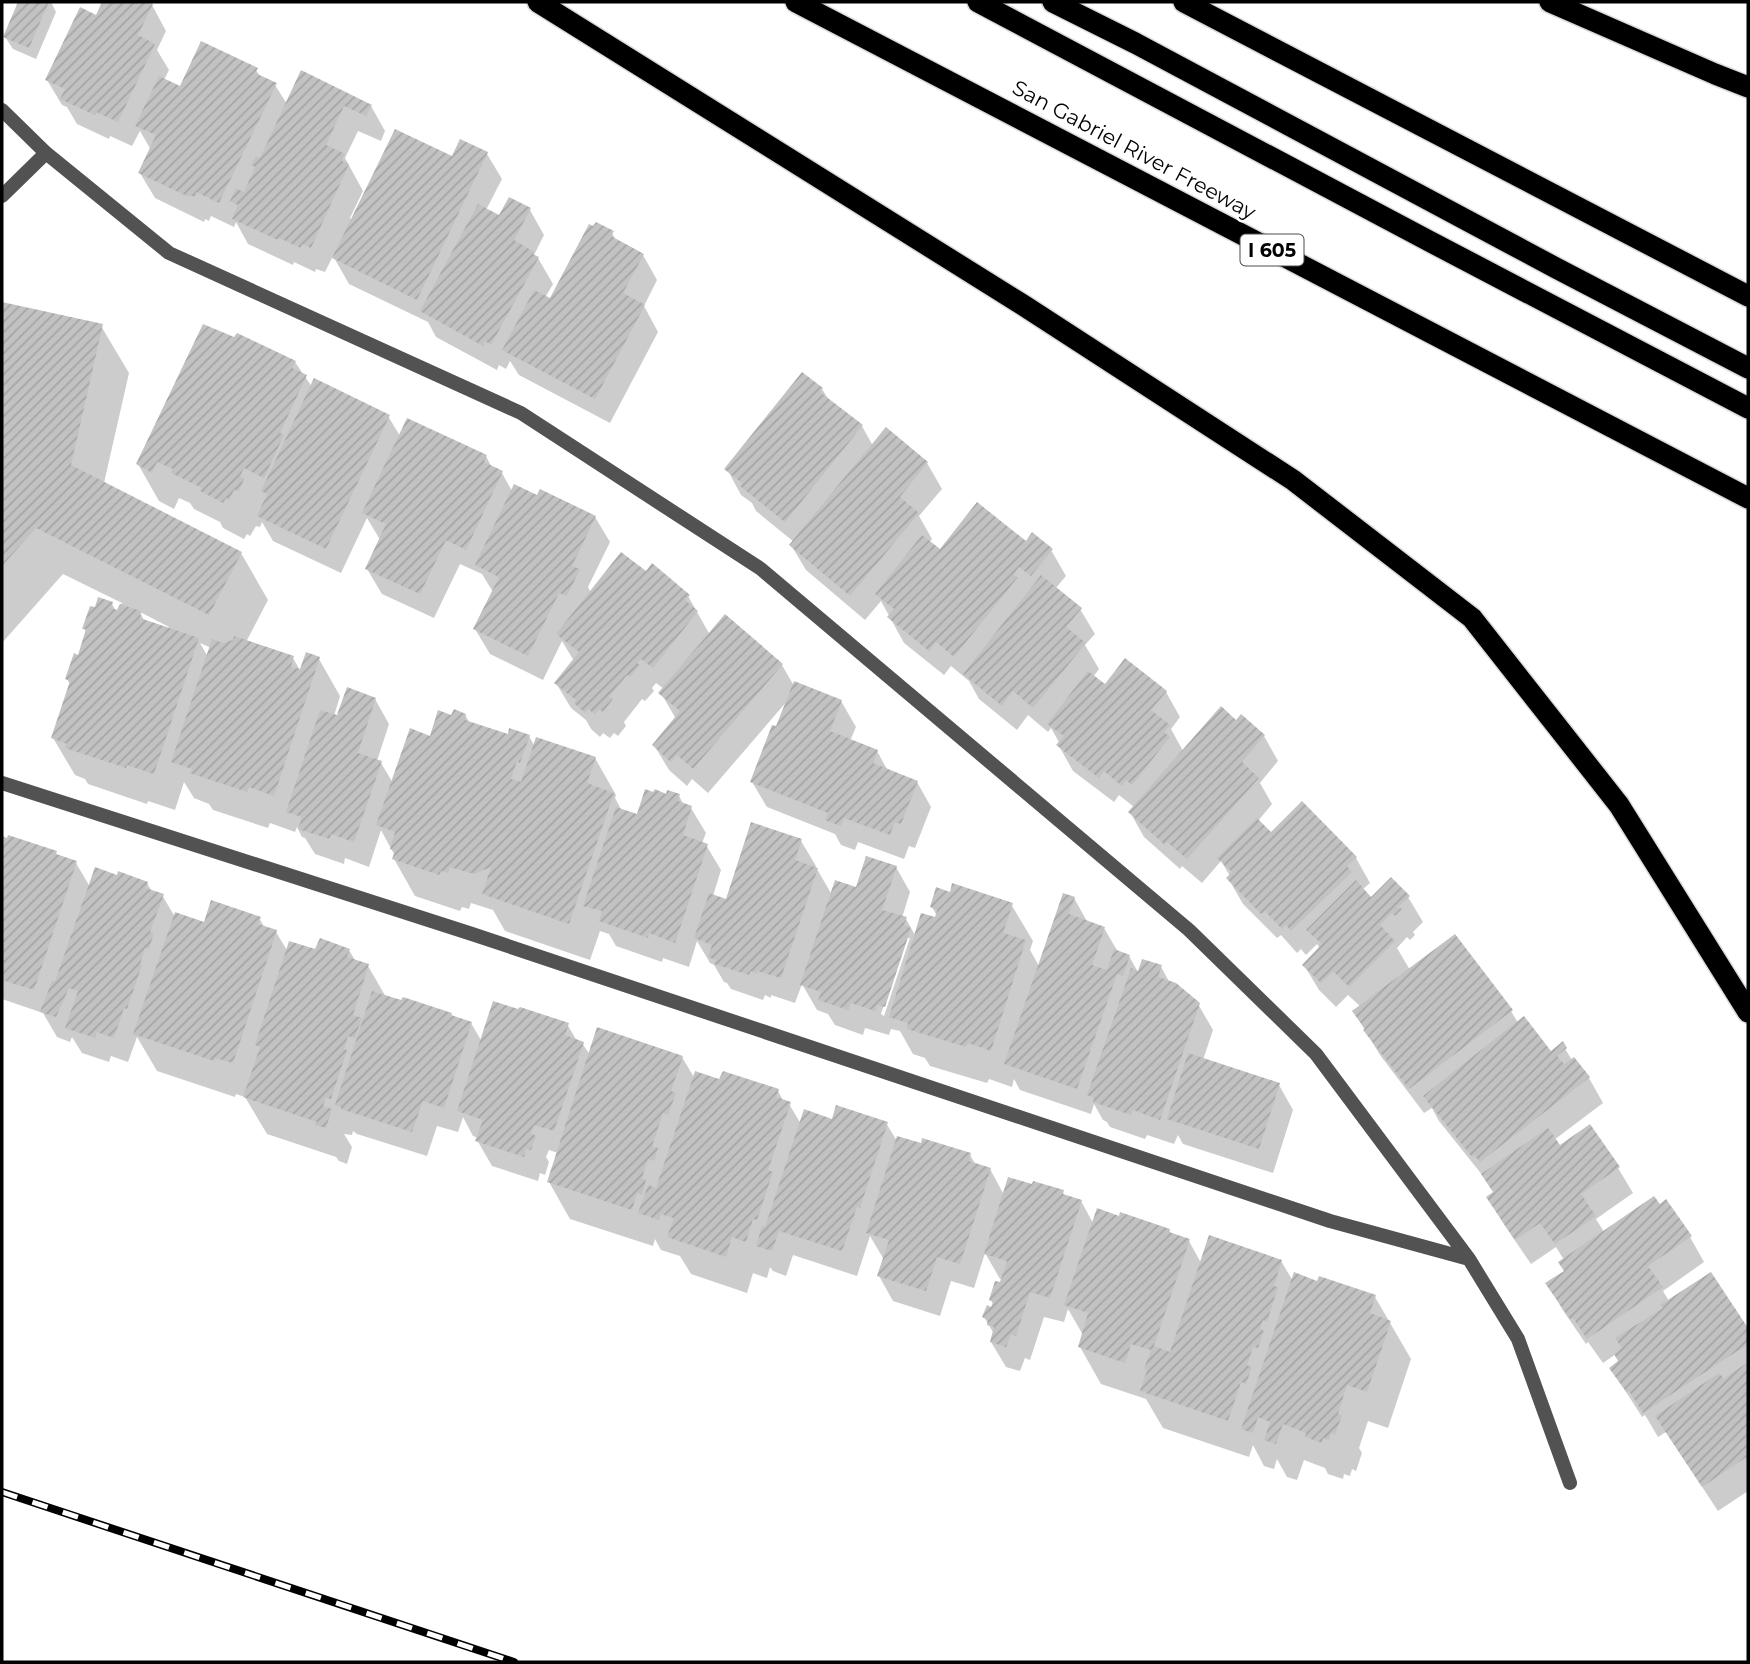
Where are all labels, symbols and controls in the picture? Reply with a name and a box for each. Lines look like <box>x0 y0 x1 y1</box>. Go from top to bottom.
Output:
street label: San Gabriel River Freeway <box>1008 75 1261 225</box>
road number: I 605 <box>1240 234 1304 266</box>

